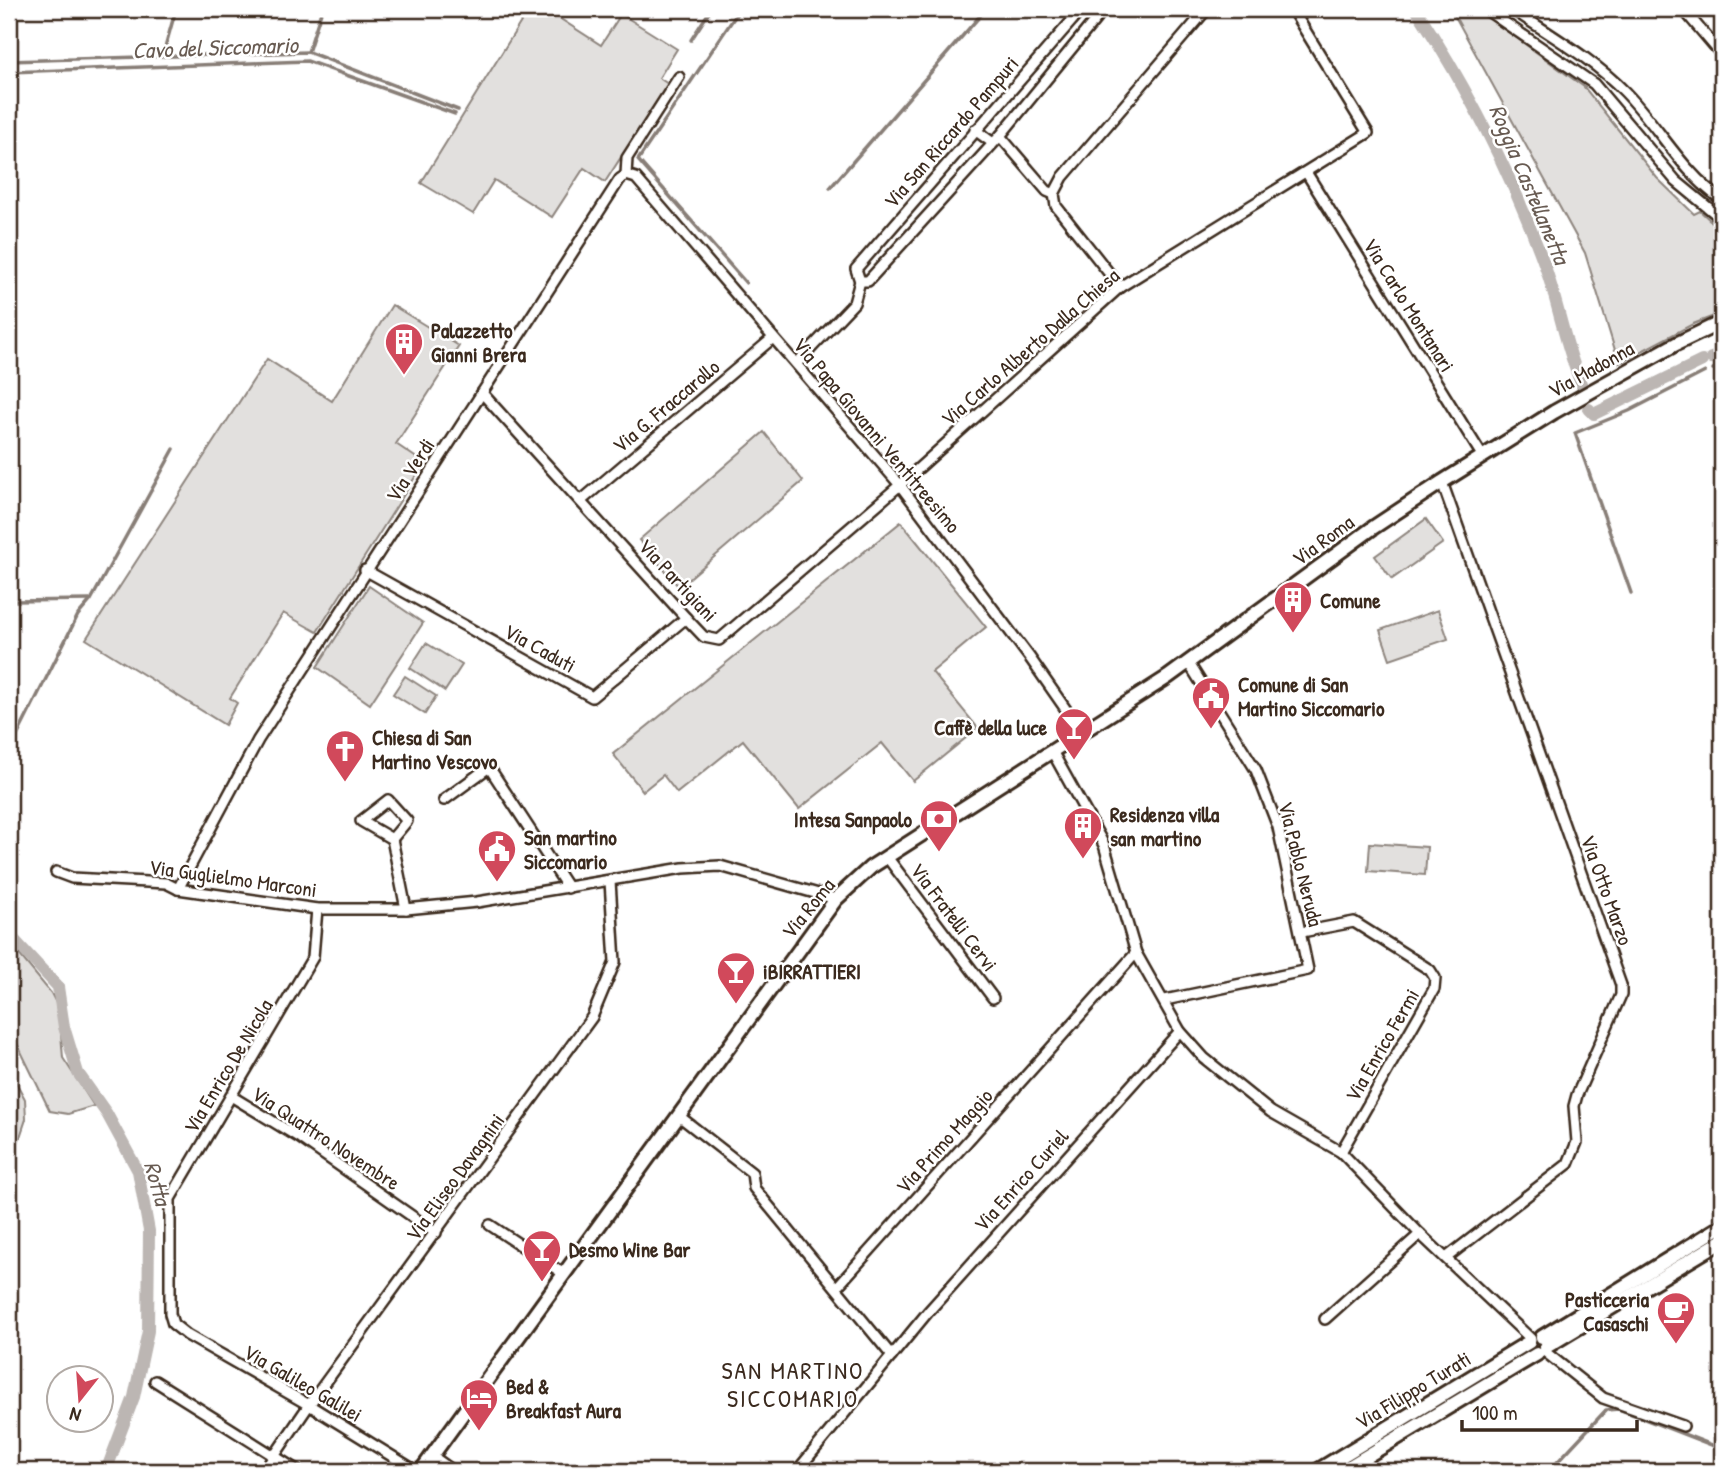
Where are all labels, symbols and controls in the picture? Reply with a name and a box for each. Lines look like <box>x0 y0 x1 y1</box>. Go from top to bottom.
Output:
water label: Cavo del Siccomario <box>132 29 300 65</box>
street label: Via San Riccardo Pampuri <box>877 50 1025 214</box>
water label: Roggia Castellanetta <box>1482 99 1578 271</box>
street label: Via Carlo Montanari <box>1356 233 1462 377</box>
street label: Via Carlo Alberto Dalla Chiesa <box>935 261 1125 433</box>
place label: Palazzetto Gianni Brera <box>431 316 527 369</box>
building icon: Palazzetto Gianni Brera <box>383 321 425 376</box>
street label: Via Papa Giovanni Ventitreesimo <box>786 331 968 539</box>
street label: Via Madonna <box>1543 333 1639 405</box>
street label: Via G. Fraccarollo <box>606 353 726 459</box>
street label: Via Verdi <box>379 432 441 508</box>
street label: Via Roma <box>1286 508 1360 572</box>
street label: Via Partigiani <box>632 532 724 628</box>
building icon: Comune <box>1272 579 1314 634</box>
place label: Comune <box>1320 586 1381 615</box>
street label: Via Caduti <box>499 616 581 680</box>
place label: Comune di San Martino Siccomario <box>1238 670 1385 723</box>
public building icon: Comune di San Martino Siccomario <box>1190 675 1232 730</box>
bar icon: Caffè della luce <box>1053 706 1095 761</box>
place label: Caffè della luce <box>934 713 1048 742</box>
place label: Chiesa di San Martino Vescovo <box>372 723 498 776</box>
church icon: Chiesa di San Martino Vescovo <box>324 728 366 783</box>
bank icon: Intesa Sanpaolo <box>918 798 960 853</box>
street label: Via Pablo Neruda <box>1271 798 1331 930</box>
place label: Residenza villa san martino <box>1110 800 1220 853</box>
place label: Intesa Sanpaolo <box>794 805 913 835</box>
building icon: Residenza villa san martino <box>1062 805 1104 860</box>
place label: San martino Siccomario <box>524 823 617 876</box>
public building icon: San martino Siccomario <box>476 828 518 883</box>
street label: Via Otto Marzo <box>1574 831 1640 949</box>
street label: Via Guglielmo Marconi <box>147 852 319 904</box>
street label: Via Fratelli Cervi <box>904 857 1004 977</box>
street label: Via Roma <box>775 872 841 944</box>
bar icon: iBIRRATTIERI <box>715 950 757 1005</box>
place label: iBIRRATTIERI <box>763 957 861 986</box>
street label: Via Enrico Fermi <box>1338 983 1426 1107</box>
street label: Via Enrico De Nicola <box>176 993 280 1139</box>
street label: Via Quattro Novembre <box>246 1079 406 1197</box>
street label: Via Primo Maggio <box>889 1082 999 1200</box>
street label: Via Eliseo Davagnini <box>399 1107 511 1247</box>
street label: Via Enrico Curiel <box>967 1122 1075 1238</box>
water label: Rotta <box>137 1157 180 1211</box>
bar icon: Desmo Wine Bar <box>521 1228 563 1283</box>
place label: Desmo Wine Bar <box>569 1235 691 1264</box>
place label: Pasticceria Casaschi <box>1565 1285 1650 1338</box>
cafe icon: Pasticceria Casaschi <box>1655 1290 1697 1345</box>
street label: Via Galileo Galilei <box>238 1337 368 1429</box>
street label: Via Filippo Turati <box>1350 1344 1476 1436</box>
district label: SAN MARTINO SICCOMARIO <box>722 1354 864 1414</box>
north arrow <box>46 1364 116 1434</box>
place label: Bed & Breakfast Aura <box>506 1372 622 1425</box>
hotel icon: Bed & Breakfast Aura <box>458 1377 500 1432</box>
scale bar <box>1462 1389 1636 1433</box>
text: 100 m <box>1472 1398 1518 1427</box>
text: N <box>66 1401 84 1429</box>

